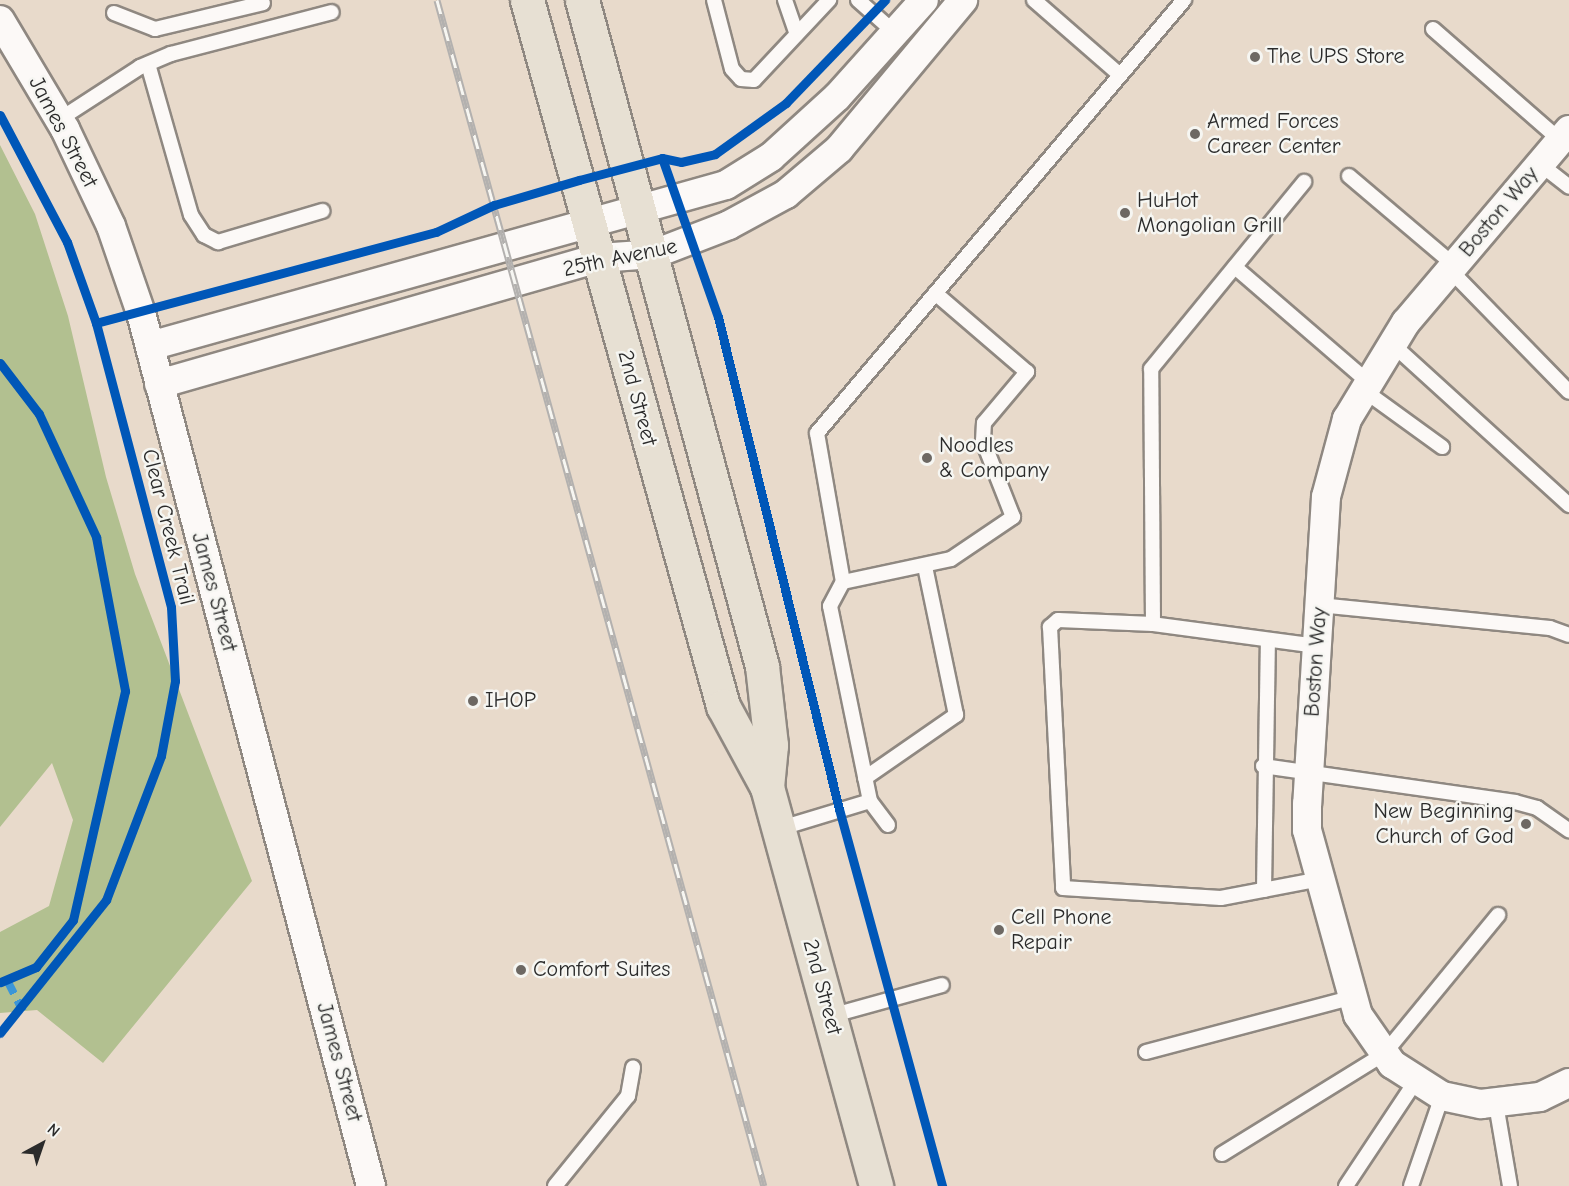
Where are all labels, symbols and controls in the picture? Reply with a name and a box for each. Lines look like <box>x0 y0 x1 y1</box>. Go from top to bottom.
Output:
place label: The UPS Store <box>1267 44 1404 70</box>
marker: The UPS Store <box>1248 50 1262 64</box>
street label: James Street <box>23 72 103 192</box>
place label: Armed Forces Career Center <box>1207 108 1340 160</box>
marker: Armed Forces Career Center <box>1188 127 1202 141</box>
street label: Boston Way <box>1454 161 1544 263</box>
place label: HuHot Mongolian Grill <box>1137 187 1282 238</box>
marker: HuHot Mongolian Grill <box>1118 206 1132 220</box>
street label: 25th Avenue <box>561 233 679 283</box>
street label: 2nd Street <box>612 347 662 449</box>
place label: Noodles & Company <box>939 432 1049 484</box>
street label: Clear Creek Trail <box>136 446 200 608</box>
marker: Noodles & Company <box>920 451 934 465</box>
street label: James Street <box>185 530 243 654</box>
street label: Boston Way <box>1299 606 1333 718</box>
place label: IHOP <box>485 688 536 714</box>
marker: IHOP <box>466 694 480 708</box>
place label: New Beginning Church of God <box>1374 798 1514 849</box>
marker: New Beginning Church of God <box>1519 817 1533 831</box>
place label: Cell Phone Repair <box>1011 904 1111 956</box>
marker: Cell Phone Repair <box>992 923 1006 937</box>
street label: 2nd Street <box>797 936 847 1038</box>
place label: Comfort Suites <box>533 957 670 983</box>
marker: Comfort Suites <box>514 963 528 977</box>
street label: James Street <box>310 1000 368 1124</box>
north arrow <box>12 1114 72 1174</box>
text: N <box>44 1120 63 1140</box>

